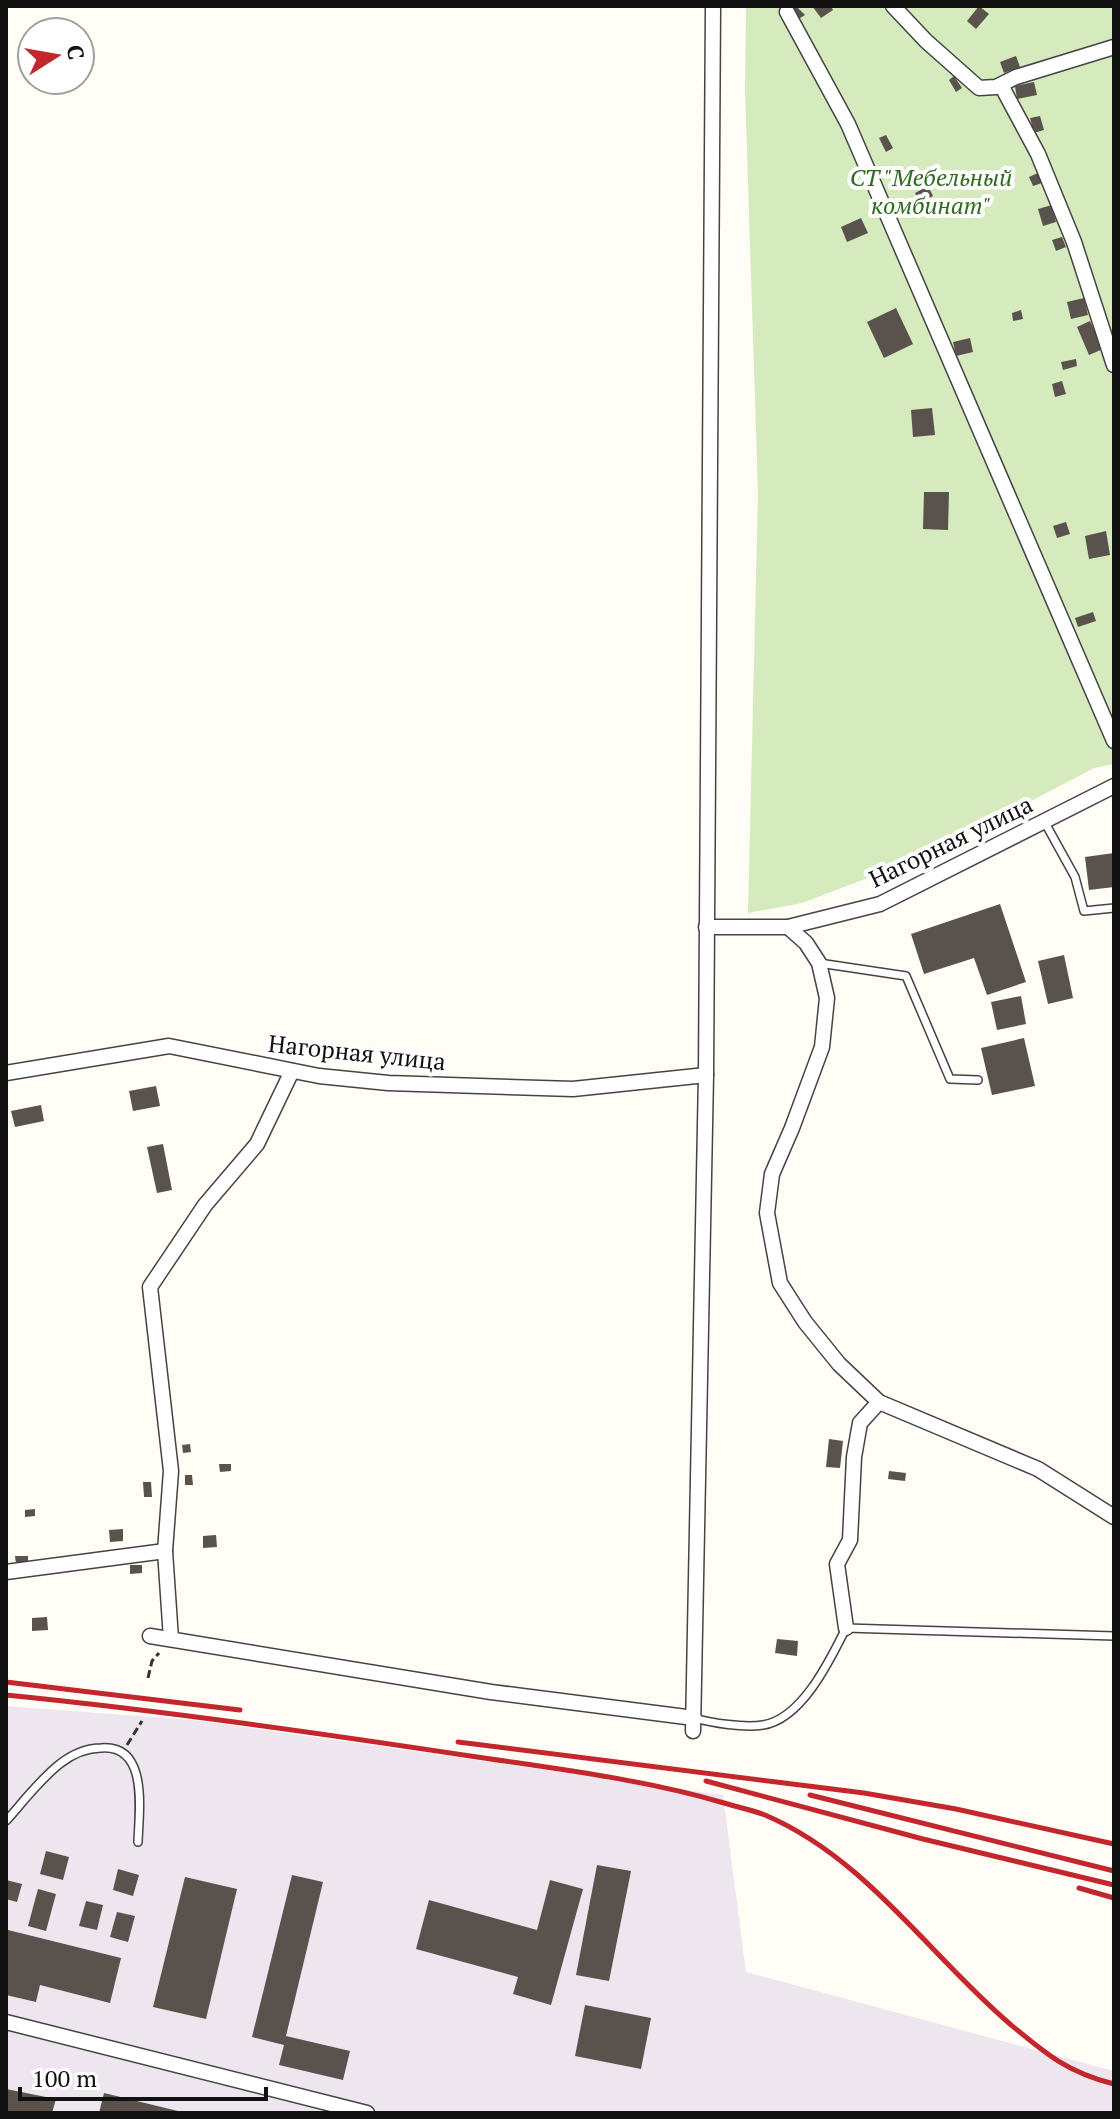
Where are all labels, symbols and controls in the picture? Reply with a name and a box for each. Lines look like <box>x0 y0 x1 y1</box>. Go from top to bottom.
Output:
north arrow <box>16 16 96 96</box>
text: С <box>61 42 92 62</box>
park label: СТ "Мебельный комбинат" <box>850 161 1012 221</box>
street label: Нагорная улица <box>863 788 1038 895</box>
street label: Нагорная улица <box>267 1027 447 1077</box>
scale bar <box>20 2051 266 2101</box>
text: 100 m <box>32 2062 97 2094</box>

